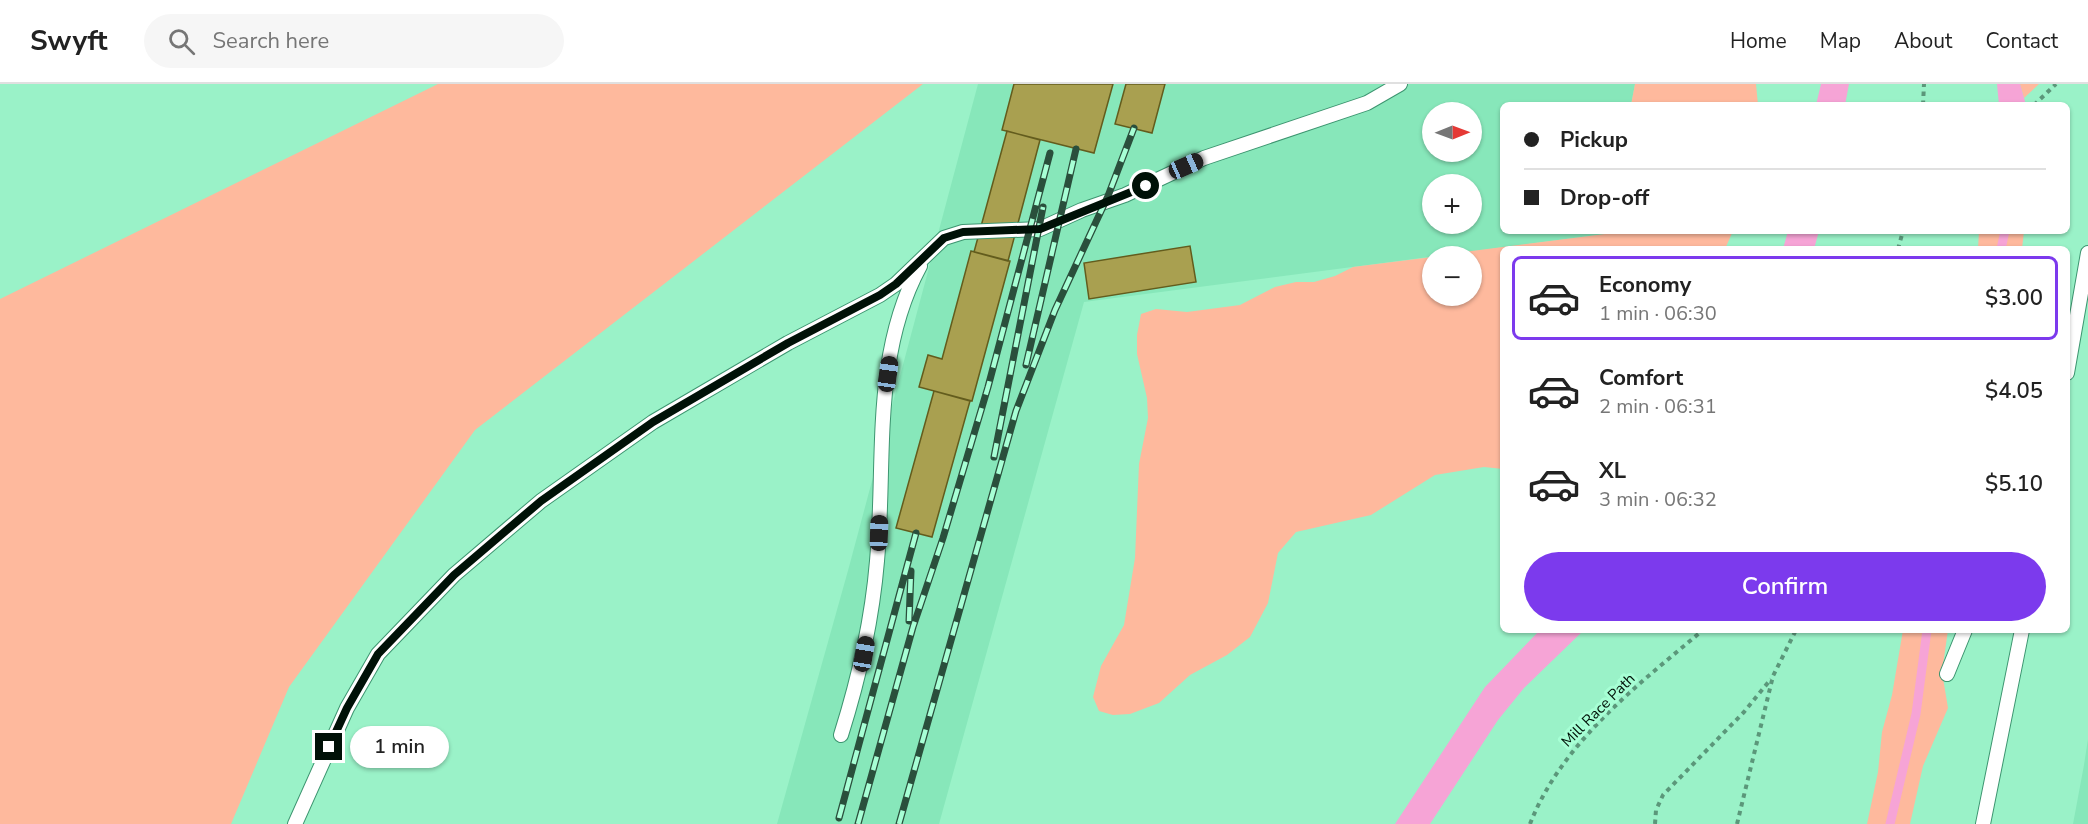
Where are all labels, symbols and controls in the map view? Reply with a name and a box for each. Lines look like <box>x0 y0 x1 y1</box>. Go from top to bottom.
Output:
search box <box>144 14 564 68</box>
text: Swyft <box>30 22 108 60</box>
icon: search <box>165 25 198 58</box>
text: Search here <box>213 26 329 56</box>
text: Home <box>1730 27 1787 55</box>
text: Map <box>1820 27 1861 55</box>
text: About <box>1894 27 1952 55</box>
text: Contact <box>1985 27 2058 55</box>
north arrow <box>1422 102 1482 162</box>
map controls <box>1422 102 1482 306</box>
text: Pickup <box>1560 125 1628 155</box>
car <box>1166 150 1206 182</box>
route start <box>1132 172 1159 199</box>
button: + <box>1422 174 1482 234</box>
text: Drop-off <box>1560 183 1649 213</box>
button: − <box>1422 246 1482 306</box>
text: Economy <box>1599 270 1691 300</box>
icon: car <box>1527 271 1581 325</box>
text: $3.00 <box>1985 283 2043 313</box>
text: 1 min · 06:30 <box>1599 300 1717 327</box>
car <box>877 355 899 393</box>
text: Comfort <box>1599 363 1683 393</box>
icon: car <box>1527 364 1581 418</box>
text: $4.05 <box>1985 376 2043 406</box>
text: 2 min · 06:31 <box>1599 393 1717 420</box>
text: XL <box>1599 456 1626 486</box>
icon: car <box>1527 457 1581 511</box>
text: $5.10 <box>1985 469 2043 499</box>
text: 3 min · 06:32 <box>1599 486 1717 513</box>
car <box>869 515 889 551</box>
button: Confirm <box>1524 552 2046 621</box>
car <box>852 635 876 673</box>
street label: Mill Race Path <box>1557 669 1639 751</box>
callout: 1 min <box>350 726 449 768</box>
route end <box>315 733 342 760</box>
text: 1 min <box>374 733 425 760</box>

